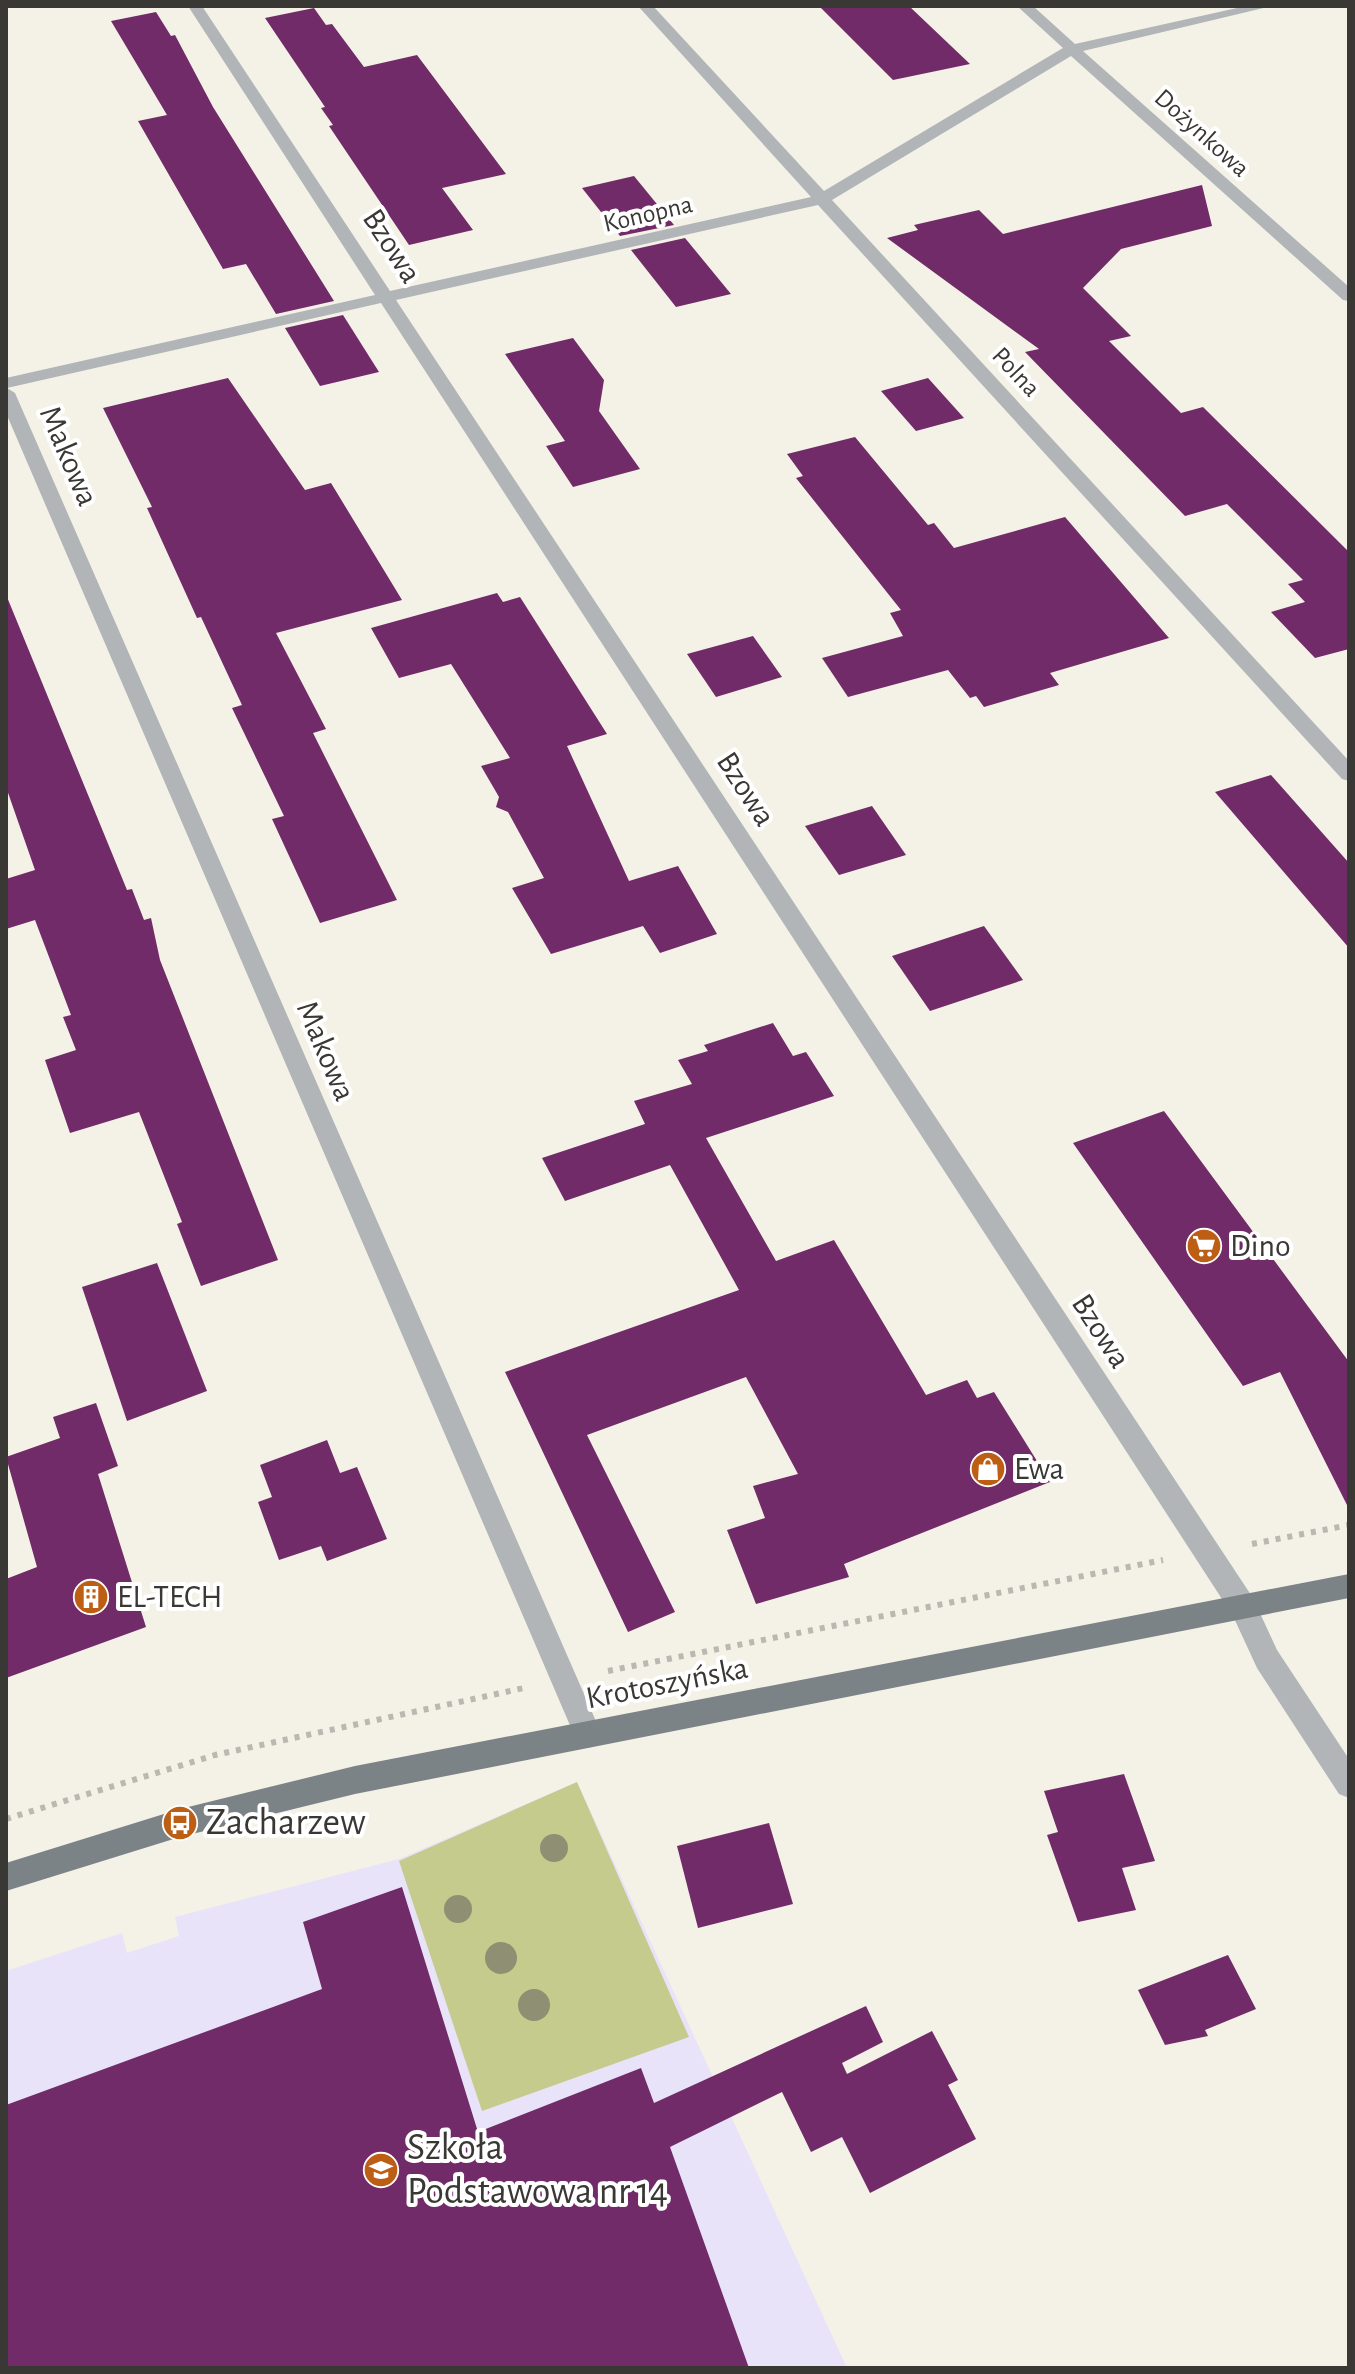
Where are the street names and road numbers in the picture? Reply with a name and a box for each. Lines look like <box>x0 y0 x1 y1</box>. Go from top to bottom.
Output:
street label: Dożynkowa <box>1150 84 1254 182</box>
street label: Konopna <box>601 191 695 237</box>
street label: Bzowa <box>357 203 427 289</box>
street label: Polna <box>987 342 1045 402</box>
street label: Makowa <box>34 401 104 511</box>
street label: Bzowa <box>711 746 781 832</box>
street label: Makowa <box>291 996 361 1106</box>
street label: Bzowa <box>1066 1288 1136 1374</box>
street label: Krotoszyńska <box>583 1652 751 1714</box>

